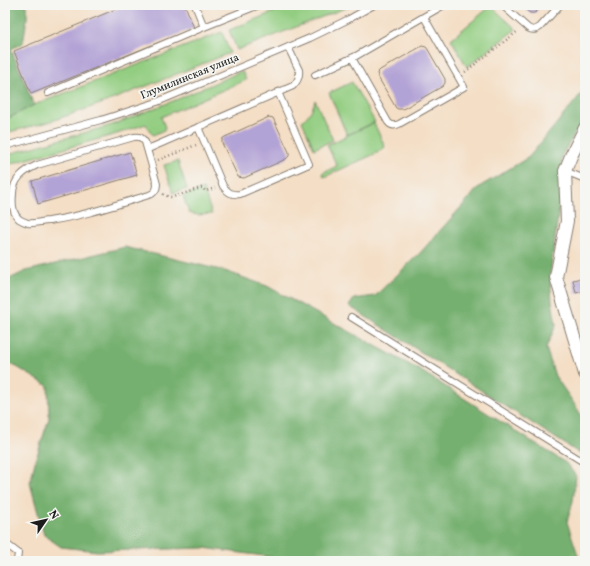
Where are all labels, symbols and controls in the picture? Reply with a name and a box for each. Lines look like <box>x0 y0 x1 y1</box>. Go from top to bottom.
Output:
street label: Глумилинская улица <box>138 50 242 104</box>
north arrow <box>26 500 66 540</box>
text: N <box>45 508 62 523</box>

